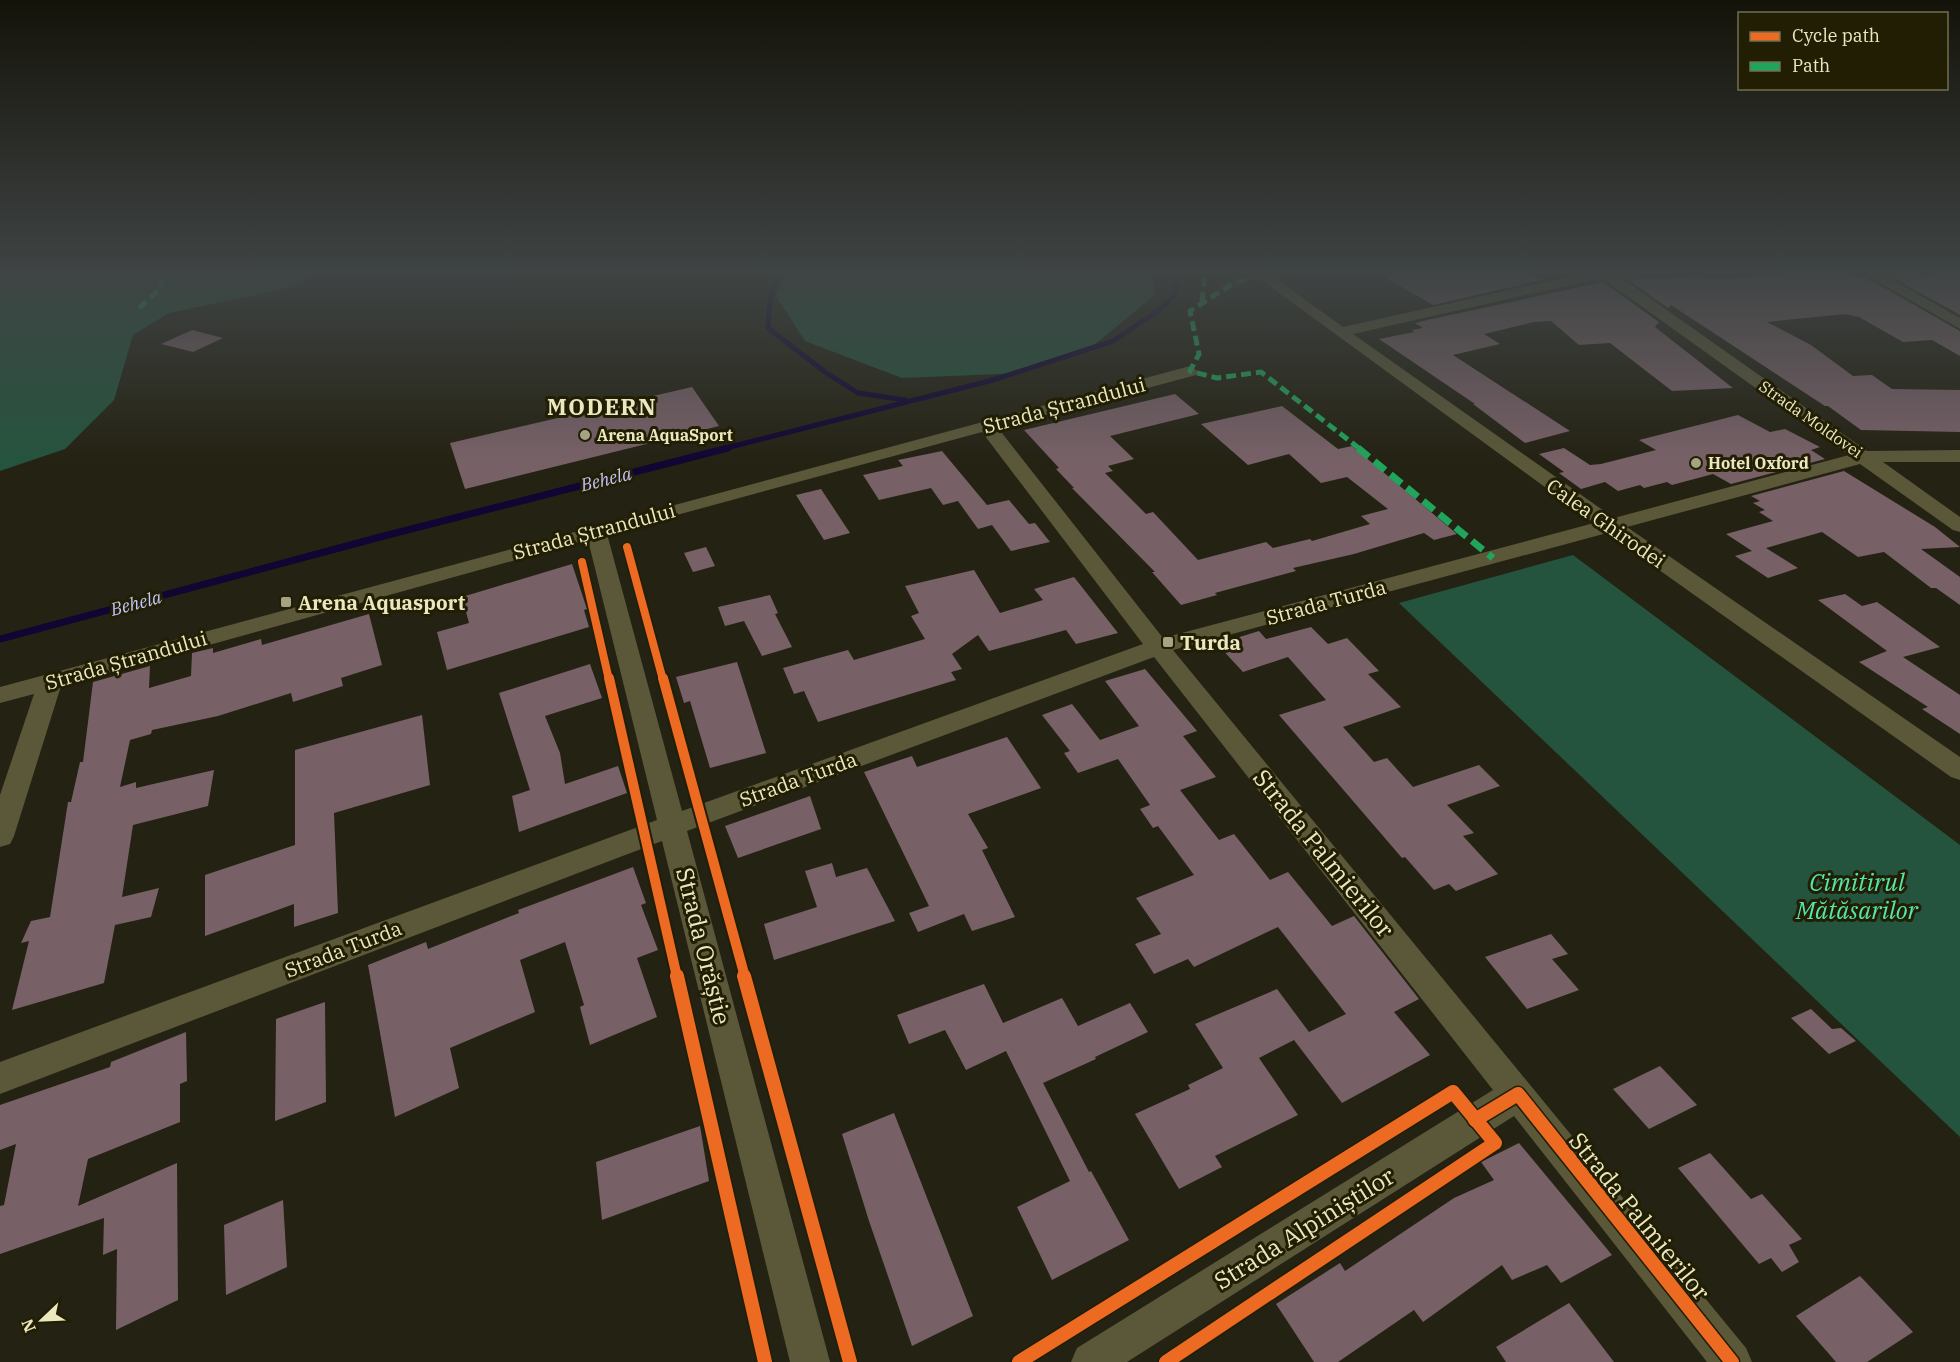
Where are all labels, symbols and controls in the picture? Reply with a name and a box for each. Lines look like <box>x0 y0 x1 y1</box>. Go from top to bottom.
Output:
legend <box>1738 12 1948 90</box>
text: Cycle path <box>1792 24 1880 47</box>
text: Path <box>1792 54 1830 77</box>
street label: Strada Ștrandului <box>980 370 1148 440</box>
street label: Strada Moldovei <box>1756 376 1866 462</box>
district label: MODERN <box>547 392 657 421</box>
place label: Arena AquaSport <box>597 425 733 445</box>
marker: Arena AquaSport <box>578 428 592 442</box>
place label: Hotel Oxford <box>1708 453 1809 473</box>
marker: Hotel Oxford <box>1689 456 1703 470</box>
water label: Behela <box>577 462 634 497</box>
street label: Calea Ghirodei <box>1541 472 1671 574</box>
street label: Strada Ștrandului <box>510 496 678 566</box>
street label: Strada Turda <box>1263 573 1389 631</box>
water label: Behela <box>107 585 164 621</box>
place label: Arena Aquasport <box>298 589 466 616</box>
marker: Arena Aquasport <box>279 595 293 609</box>
street label: Strada Ștrandului <box>42 624 210 696</box>
place label: Turda <box>1180 629 1241 656</box>
marker: Turda <box>1161 635 1175 649</box>
street label: Strada Turda <box>735 745 861 813</box>
street label: Strada Palmierilor <box>1246 762 1402 944</box>
street label: Strada Orăștie <box>669 864 739 1028</box>
park label: Cimitirul Mătăsarilor <box>1795 866 1920 926</box>
street label: Strada Turda <box>281 914 405 984</box>
street label: Strada Palmierilor <box>1562 1125 1718 1307</box>
street label: Strada Alpiniștilor <box>1208 1159 1401 1296</box>
north arrow <box>12 1290 72 1350</box>
text: N <box>17 1316 40 1336</box>

